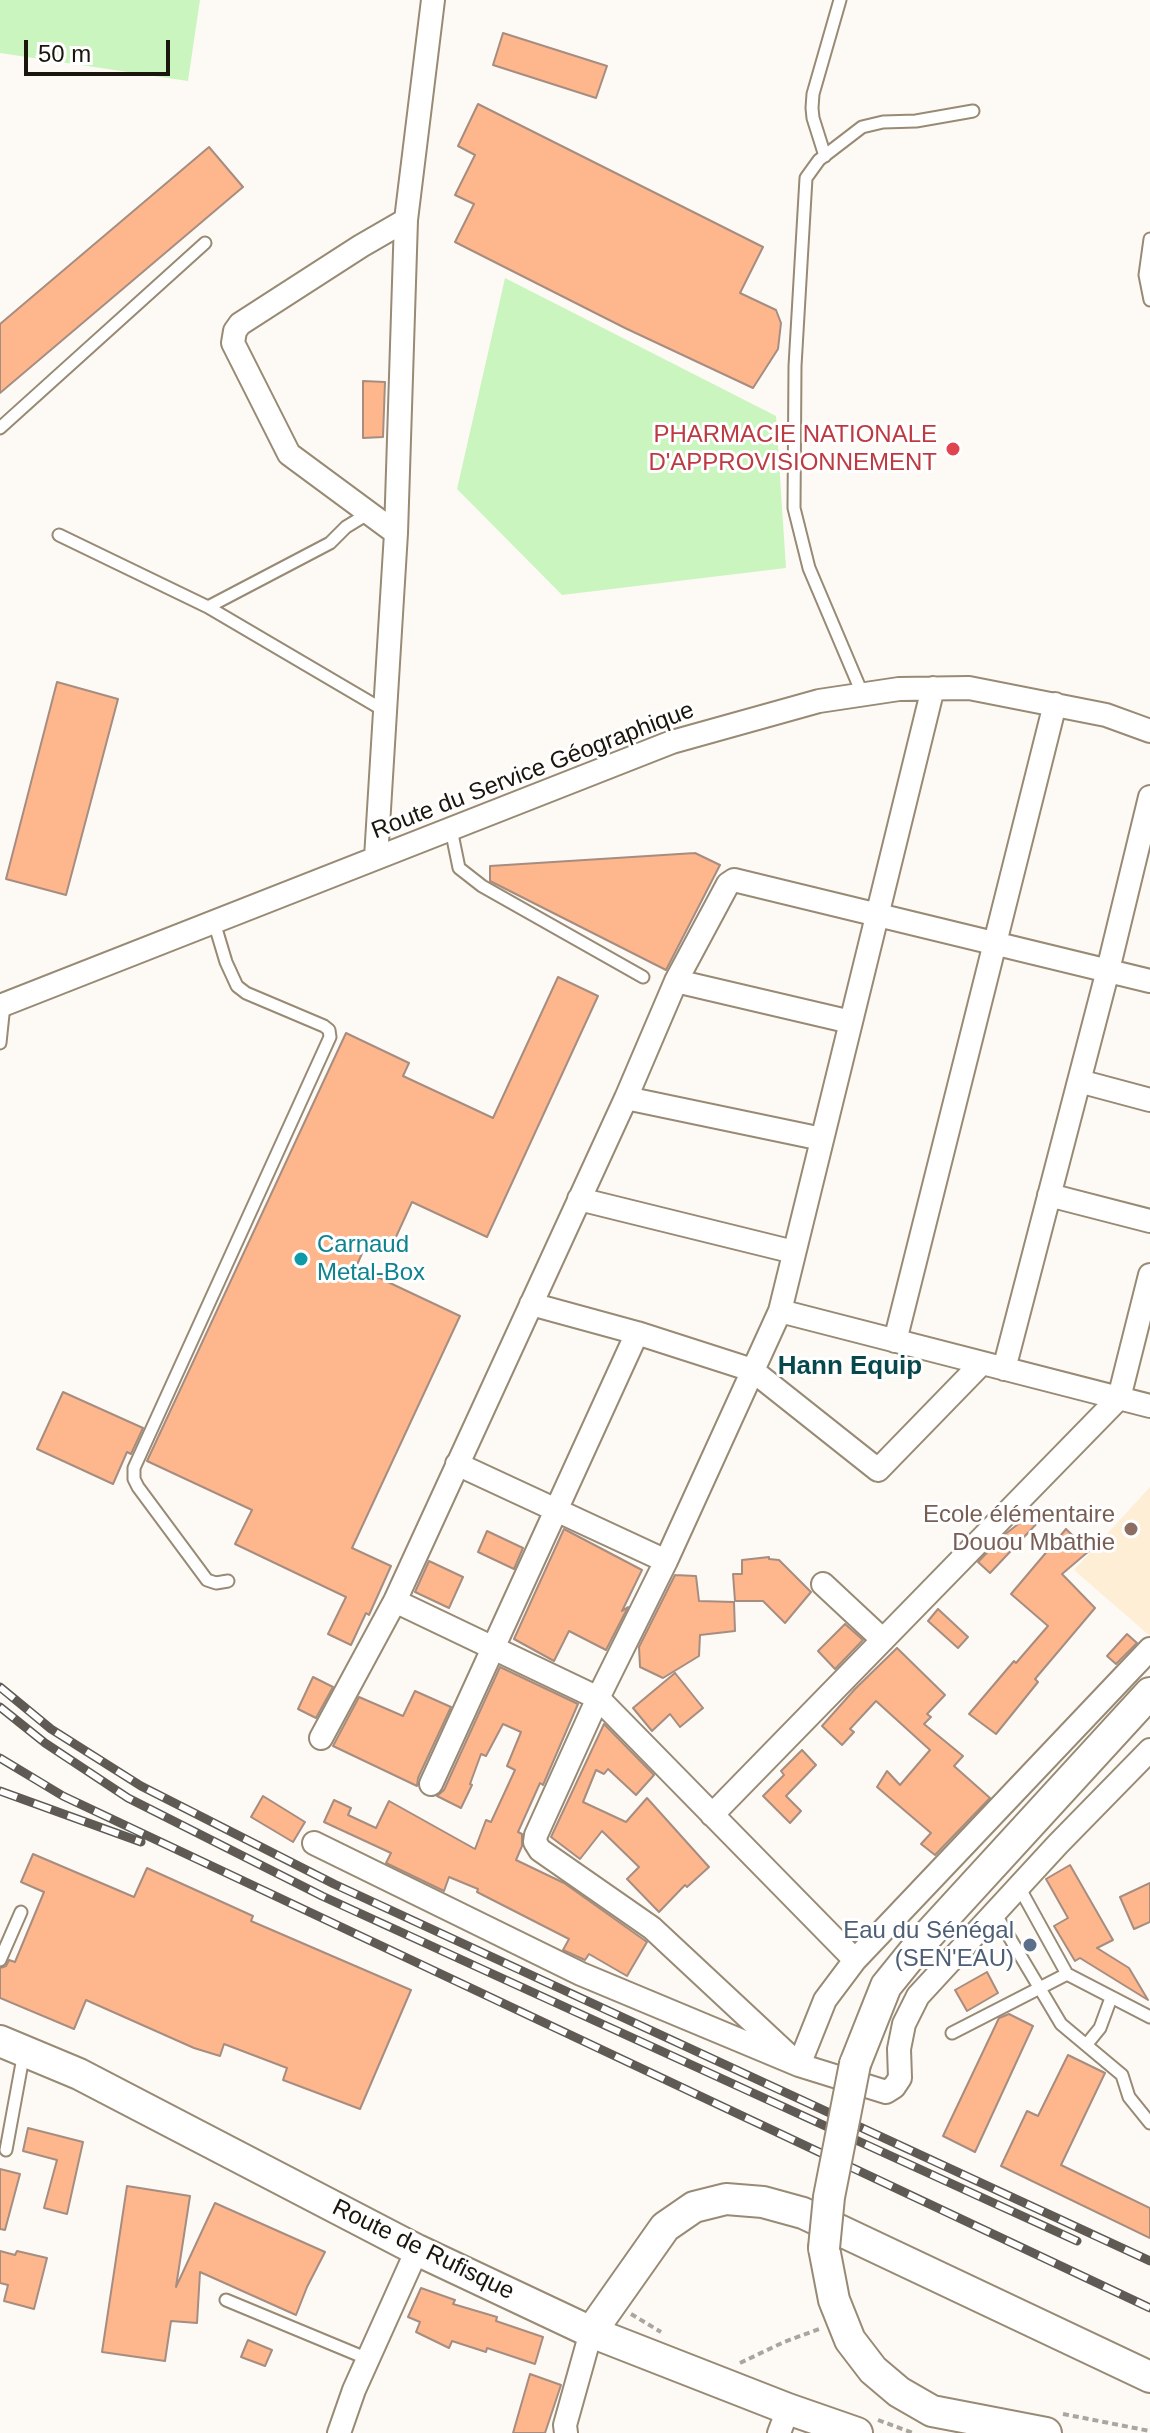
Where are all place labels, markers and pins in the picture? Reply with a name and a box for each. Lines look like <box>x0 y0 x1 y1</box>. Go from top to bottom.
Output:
place label: PHARMACIE NATIONALE D'APPROVISIONNEMENT <box>648 421 937 477</box>
marker: PHARMACIE NATIONALE D'APPROVISIONNEMENT <box>944 440 962 458</box>
place label: Carnaud Metal-Box <box>317 1231 425 1287</box>
marker: Carnaud Metal-Box <box>292 1250 310 1268</box>
place label: Ecole élémentaire Douou Mbathie <box>923 1501 1115 1557</box>
marker: Ecole élémentaire Douou Mbathie <box>1122 1520 1140 1538</box>
place label: Eau du Sénégal (SEN'EAU) <box>843 1917 1014 1973</box>
marker: Eau du Sénégal (SEN'EAU) <box>1021 1936 1039 1954</box>

